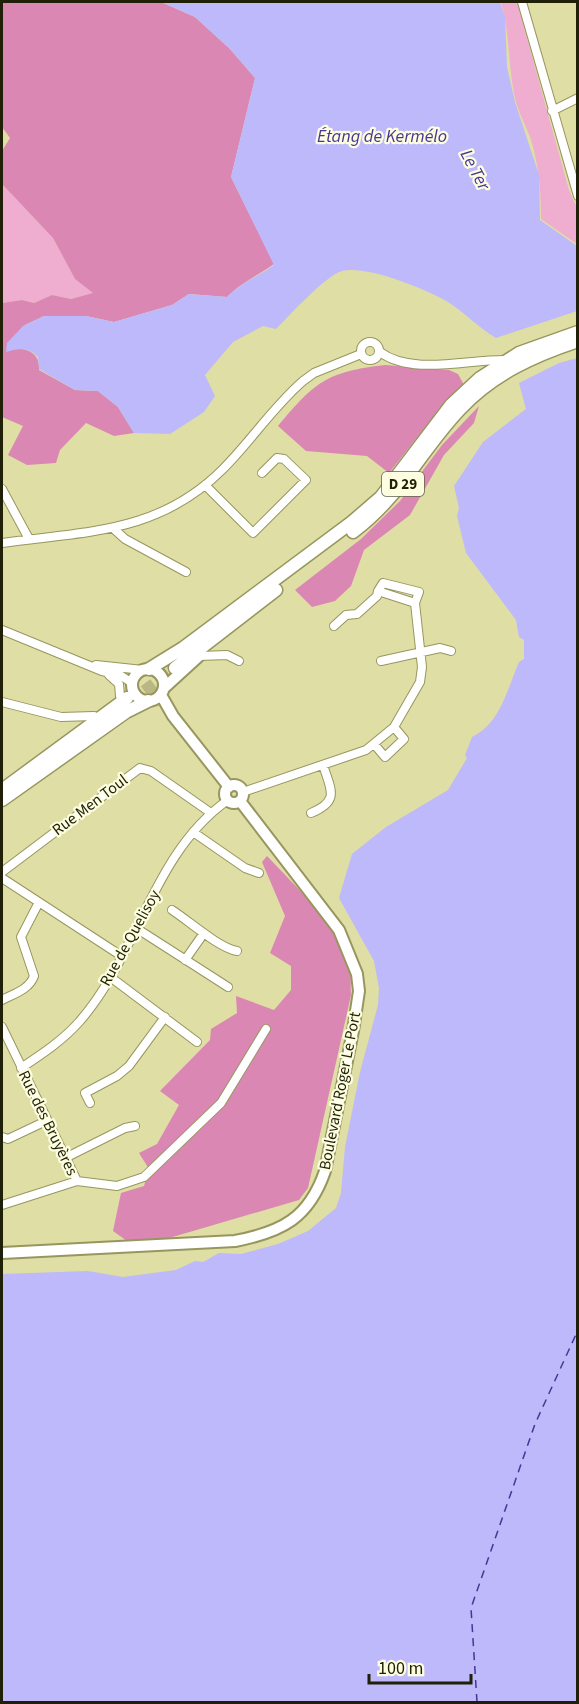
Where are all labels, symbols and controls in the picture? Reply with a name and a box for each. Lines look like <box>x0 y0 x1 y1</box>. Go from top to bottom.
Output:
water label: Étang de Kermélo <box>317 124 447 149</box>
water label: Le Ter <box>454 145 497 196</box>
road number: D 29 <box>382 472 424 496</box>
street label: Rue Men Toul <box>48 769 132 841</box>
street label: Rue de Quelisoy <box>94 885 166 990</box>
street label: Boulevard Roger Le Port <box>314 1009 366 1172</box>
street label: Rue des Bruyères <box>13 1067 83 1180</box>
scale bar <box>369 1647 471 1685</box>
text: 100 m <box>378 1656 423 1681</box>

